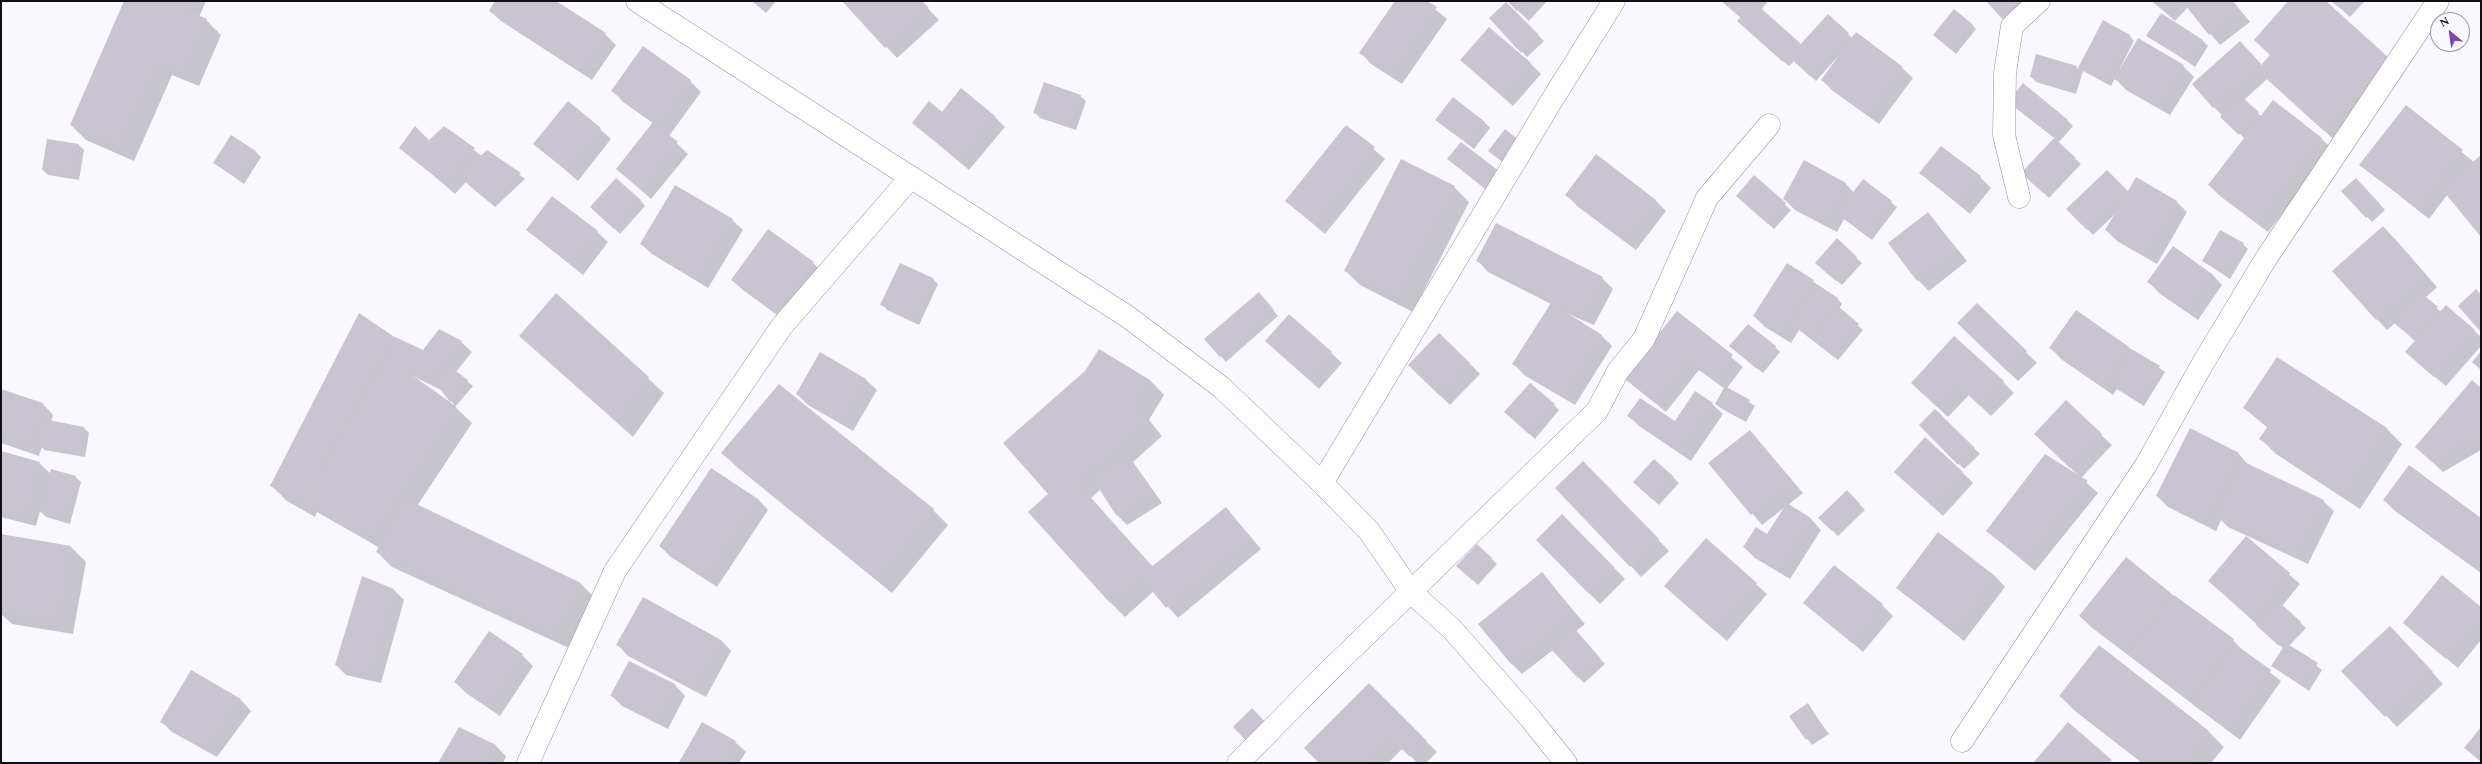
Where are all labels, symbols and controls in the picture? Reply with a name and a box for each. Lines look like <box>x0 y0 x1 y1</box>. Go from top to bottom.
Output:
north arrow <box>2430 12 2470 52</box>
text: N <box>2436 12 2452 32</box>

